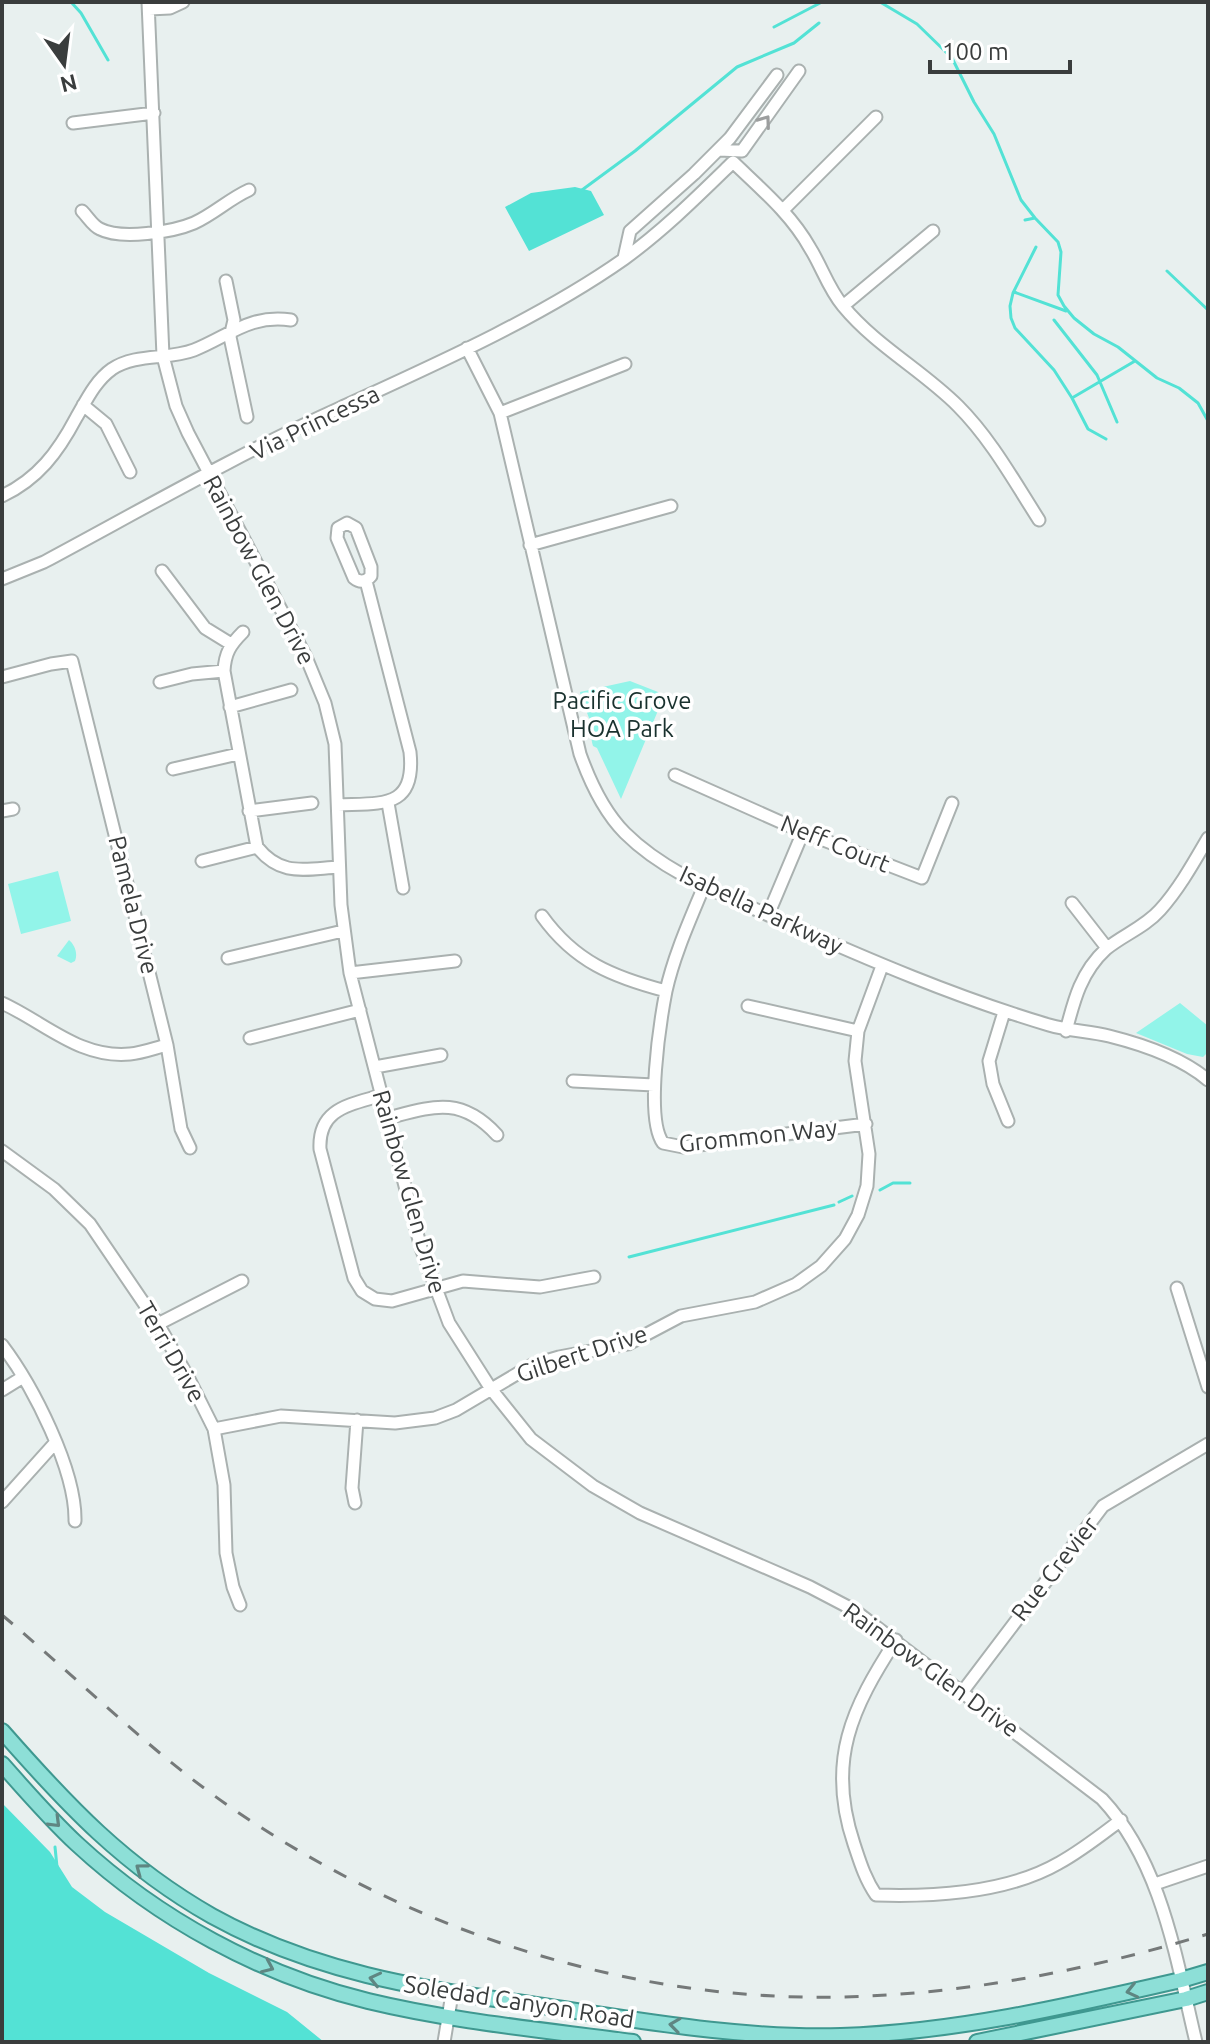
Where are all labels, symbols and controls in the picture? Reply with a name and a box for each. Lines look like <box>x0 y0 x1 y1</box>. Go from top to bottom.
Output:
north arrow <box>24 24 104 104</box>
scale bar <box>930 24 1070 74</box>
text: 100 m <box>942 38 1009 65</box>
text: N <box>58 70 80 98</box>
one-way arrow <box>755 115 770 129</box>
street label: Via Princessa <box>246 380 384 465</box>
street label: Rainbow Glen Drive <box>198 471 321 669</box>
park label: Pacific Grove HOA Park <box>553 687 691 742</box>
street label: Neff Court <box>777 809 894 878</box>
street label: Pamela Drive <box>103 833 164 977</box>
street label: Isabella Parkway <box>675 860 847 959</box>
street label: Rainbow Glen Drive <box>368 1087 451 1297</box>
street label: Grommon Way <box>677 1114 839 1157</box>
street label: Terri Drive <box>132 1297 211 1407</box>
street label: Gilbert Drive <box>513 1320 651 1387</box>
street label: Rue Crevier <box>1006 1511 1104 1626</box>
street label: Rainbow Glen Drive <box>838 1597 1024 1742</box>
one-way arrow <box>46 1813 60 1827</box>
one-way arrow <box>136 1865 150 1879</box>
one-way arrow <box>260 1958 274 1974</box>
street label: Soledad Canyon Road <box>402 1970 636 2033</box>
one-way arrow <box>369 1971 383 1988</box>
one-way arrow <box>1126 1982 1140 1999</box>
one-way arrow <box>668 2016 681 2033</box>

